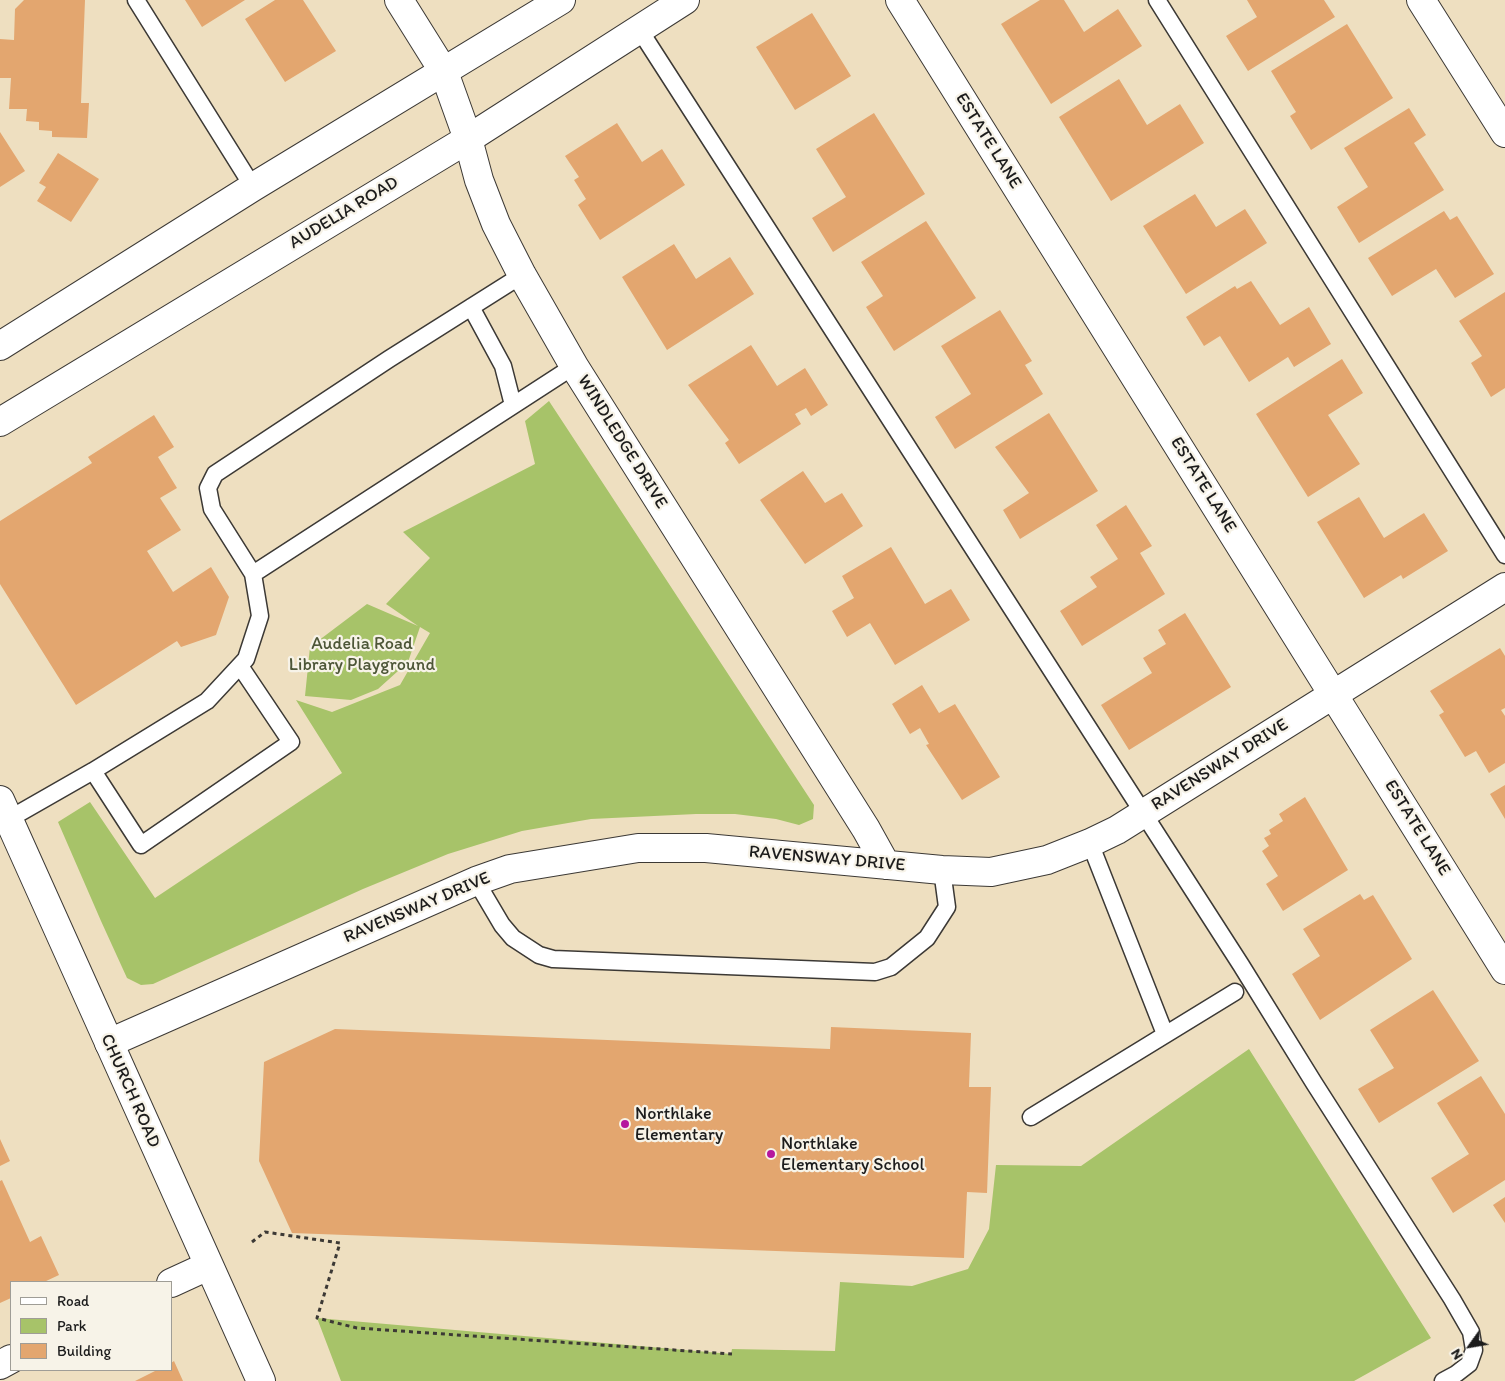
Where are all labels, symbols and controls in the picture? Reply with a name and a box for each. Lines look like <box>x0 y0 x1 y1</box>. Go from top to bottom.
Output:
street label: ESTATE LANE <box>950 89 1026 193</box>
street label: AUDELIA ROAD <box>285 172 403 254</box>
street label: WINDLEDGE DRIVE <box>572 371 672 513</box>
street label: ESTATE LANE <box>1165 433 1241 537</box>
park label: Audelia Road Library Playground <box>289 633 435 676</box>
street label: RAVENSWAY DRIVE <box>1148 714 1292 816</box>
street label: ESTATE LANE <box>1379 776 1455 880</box>
street label: RAVENSWAY DRIVE <box>748 841 906 877</box>
street label: RAVENSWAY DRIVE <box>341 867 493 949</box>
street label: CHURCH ROAD <box>95 1031 165 1151</box>
place label: Northlake Elementary <box>635 1103 723 1146</box>
marker: Northlake Elementary <box>619 1118 631 1130</box>
place label: Northlake Elementary School <box>781 1133 925 1176</box>
marker: Northlake Elementary School <box>765 1148 777 1160</box>
legend <box>10 1281 172 1371</box>
text: Road <box>57 1292 89 1310</box>
text: Park <box>57 1317 87 1335</box>
north arrow <box>1445 1321 1495 1371</box>
text: Building <box>57 1342 111 1360</box>
text: N <box>1447 1346 1467 1363</box>

